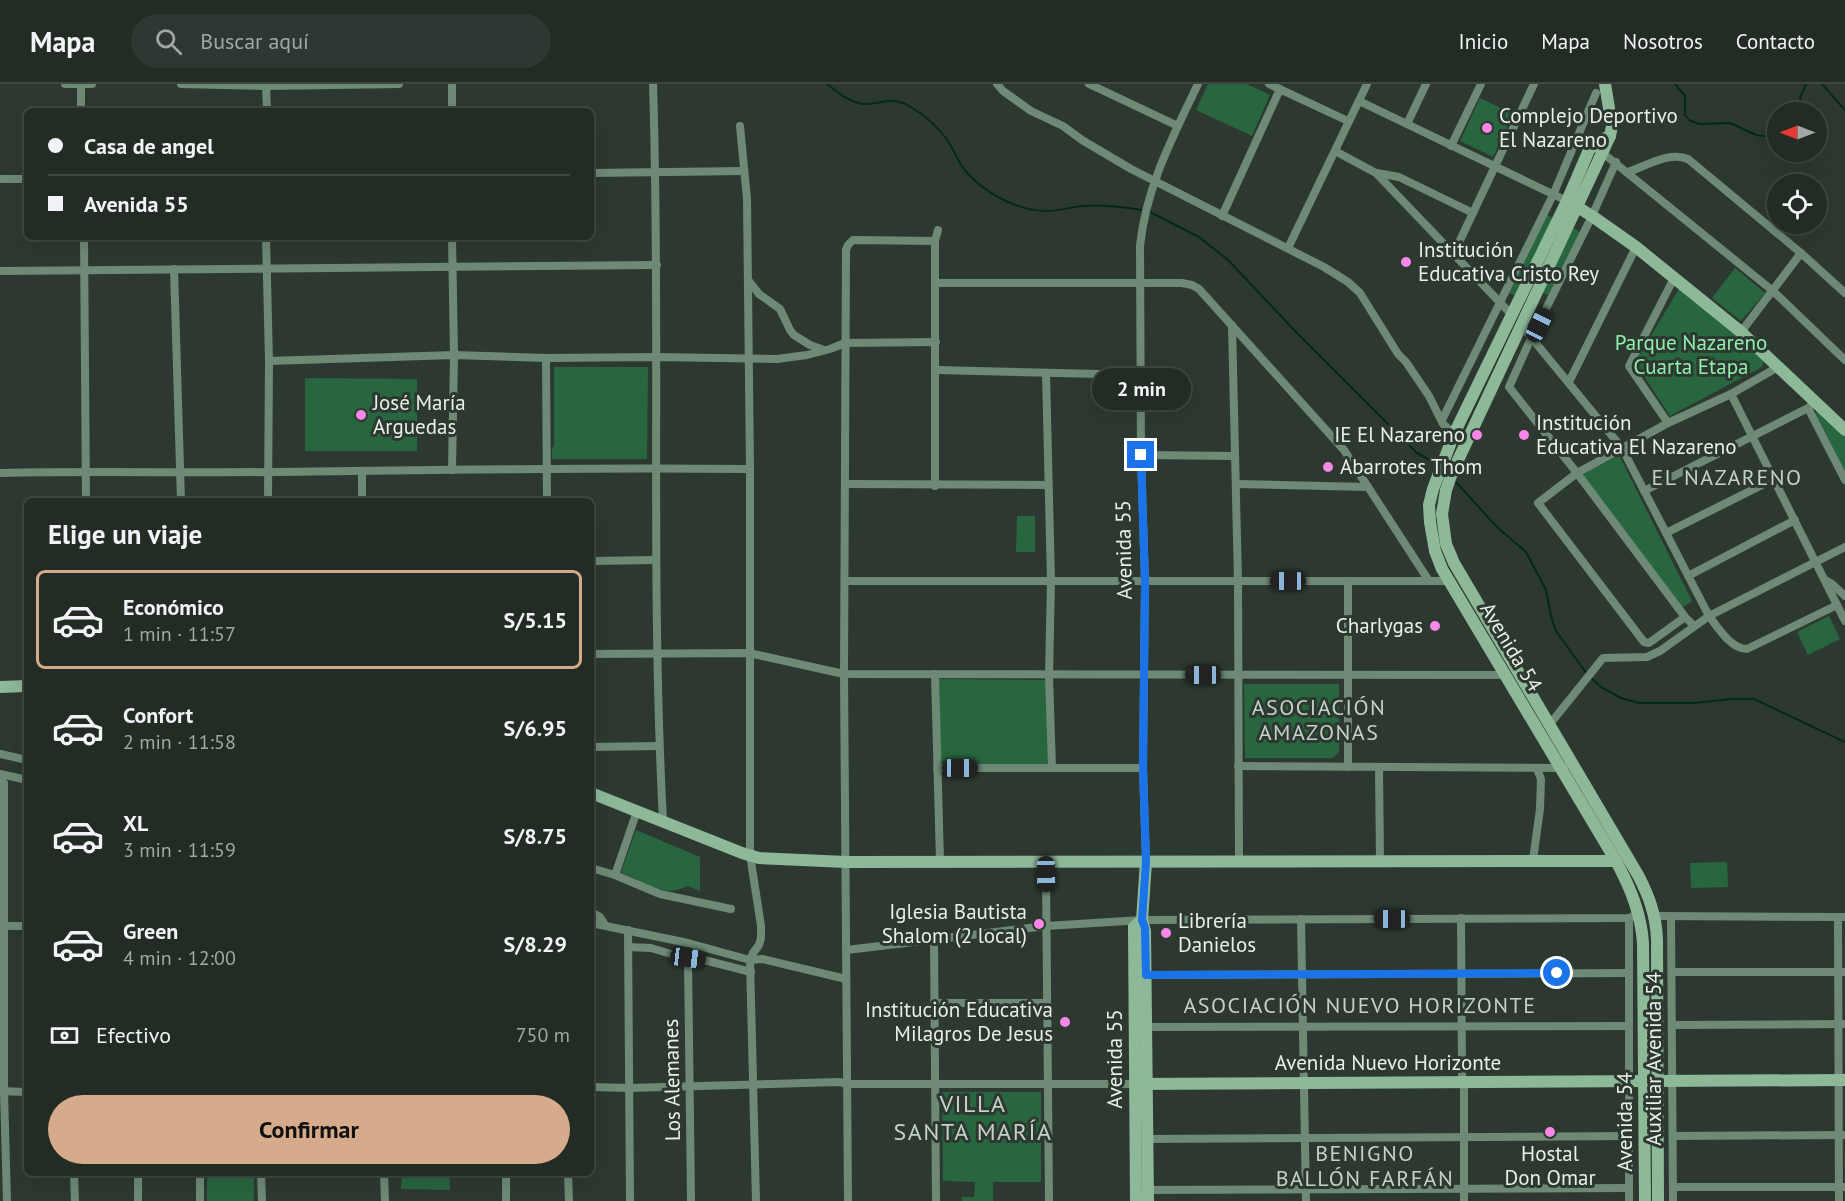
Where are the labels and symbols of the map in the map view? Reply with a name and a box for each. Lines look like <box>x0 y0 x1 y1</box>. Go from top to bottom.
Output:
place label: Complejo Deportivo El Nazareno <box>1499 102 1678 153</box>
north arrow <box>1767 102 1827 162</box>
marker: Complejo Deportivo El Nazareno <box>1480 121 1494 135</box>
place label: Institución Educativa Cristo Rey <box>1418 236 1599 287</box>
marker: Institución Educativa Cristo Rey <box>1399 255 1413 269</box>
car <box>1523 305 1555 345</box>
park label: Parque Nazareno Cuarta Etapa <box>1615 329 1767 380</box>
callout: 2 min <box>1092 368 1190 410</box>
place label: José María Arguedas <box>372 389 466 440</box>
marker: José María Arguedas <box>354 408 368 422</box>
place label: Institución Educativa El Nazareno <box>1536 409 1737 460</box>
place label: IE El Nazareno <box>1334 421 1465 448</box>
marker: IE El Nazareno <box>1470 428 1484 442</box>
marker: Institución Educativa El Nazareno <box>1517 428 1531 442</box>
route end <box>1127 441 1154 468</box>
place label: Abarrotes Thom <box>1340 453 1482 480</box>
marker: Abarrotes Thom <box>1321 460 1335 474</box>
district label: EL NAZARENO <box>1651 463 1803 491</box>
street label: Avenida 55 <box>1109 500 1138 600</box>
car <box>1270 572 1306 590</box>
street label: Avenida 54 <box>1474 597 1549 696</box>
place label: Charlygas <box>1336 612 1423 639</box>
marker: Charlygas <box>1428 619 1442 633</box>
car <box>1185 666 1221 684</box>
district label: ASOCIACIÓN AMAZONAS <box>1252 693 1386 746</box>
car <box>942 759 978 777</box>
car <box>1037 856 1055 892</box>
place label: Iglesia Bautista Shalom (2 local) <box>882 898 1027 949</box>
place label: Librería Danielos <box>1178 907 1256 958</box>
car <box>1374 910 1410 928</box>
marker: Iglesia Bautista Shalom (2 local) <box>1032 917 1046 931</box>
marker: Librería Danielos <box>1159 926 1173 940</box>
car <box>669 947 707 969</box>
route start <box>1543 959 1570 986</box>
street label: Auxiliar Avenida 54 <box>1640 972 1667 1146</box>
district label: ASOCIACIÓN NUEVO HORIZONTE <box>1183 991 1537 1019</box>
place label: Institución Educativa Milagros De Jesus <box>865 996 1053 1047</box>
street label: Avenida 55 <box>1101 1009 1128 1109</box>
marker: Institución Educativa Milagros De Jesus <box>1058 1015 1072 1029</box>
street label: Los Alemanes <box>657 1019 686 1141</box>
street label: Avenida Nuevo Horizonte <box>1275 1049 1501 1076</box>
street label: Avenida 54 <box>1611 1072 1638 1172</box>
district label: VILLA SANTA MARÍA <box>894 1088 1052 1147</box>
marker: Hostal Don Omar <box>1543 1125 1557 1139</box>
district label: BENIGNO BALLÓN FARFÁN <box>1276 1139 1454 1192</box>
place label: Hostal Don Omar <box>1504 1140 1596 1191</box>

